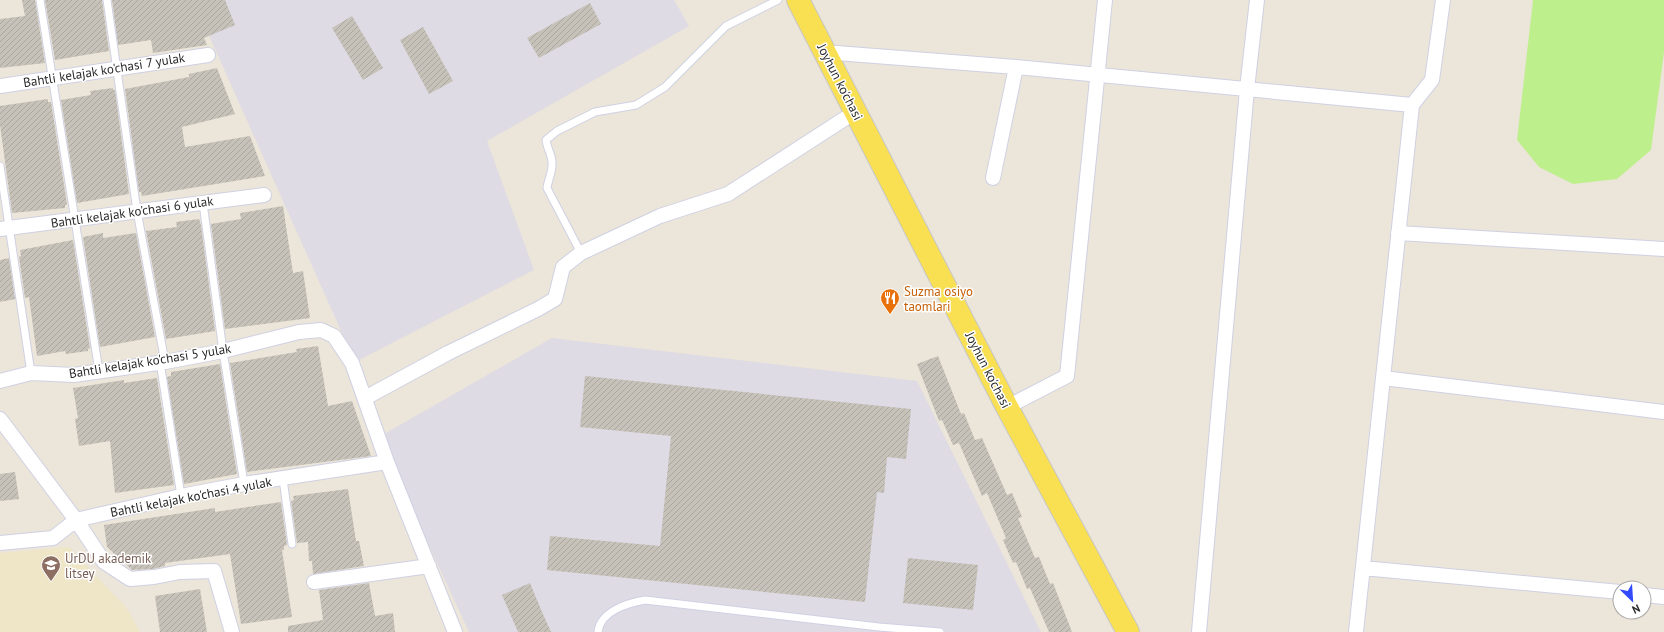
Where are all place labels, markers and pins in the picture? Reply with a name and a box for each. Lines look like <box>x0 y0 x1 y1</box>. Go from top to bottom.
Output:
place label: Suzma osiyo taomlari <box>904 283 973 315</box>
restaurant icon: Suzma osiyo taomlari <box>879 287 901 315</box>
place label: UrDU akademik litsey <box>65 550 152 582</box>
school or university icon: UrDU akademik litsey <box>40 554 62 582</box>

